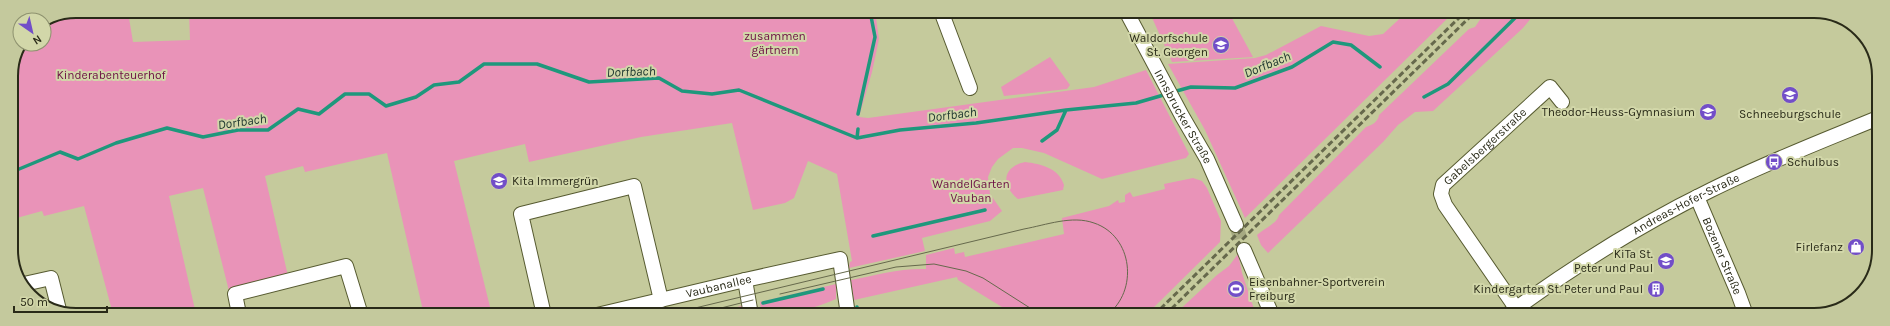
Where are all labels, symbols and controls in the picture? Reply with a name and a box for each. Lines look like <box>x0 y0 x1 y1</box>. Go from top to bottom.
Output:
north arrow <box>12 12 52 52</box>
park label: zusammen gärtnern <box>744 29 806 57</box>
place label: Waldorfschule St. Georgen <box>1129 31 1208 59</box>
text: N <box>30 32 44 47</box>
school or university icon: Waldorfschule St. Georgen <box>1211 35 1231 55</box>
water label: Dorfbach <box>1242 48 1293 81</box>
water label: Dorfbach <box>606 63 656 80</box>
street label: Innsbrucker Straße <box>1151 67 1215 166</box>
park label: Kinderabenteuerhof <box>56 68 166 82</box>
school or university icon: Schneeburgschule <box>1780 85 1800 105</box>
school or university icon: Theodor-Heuss-Gymnasium <box>1698 102 1718 122</box>
water label: Dorfbach <box>927 104 977 125</box>
street label: Gabelsbergerstraße <box>1441 105 1529 188</box>
place label: Theodor-Heuss-Gymnasium <box>1542 105 1695 119</box>
place label: Schneeburgschule <box>1739 107 1841 121</box>
water label: Dorfbach <box>217 111 267 132</box>
bus stop icon: Schulbus <box>1764 152 1784 172</box>
place label: Schulbus <box>1787 155 1839 169</box>
street label: Andreas-Hofer-Straße <box>1630 170 1742 238</box>
school or university icon: Kita Immergrün <box>489 171 509 191</box>
place label: Kita Immergrün <box>512 174 599 188</box>
park label: WandelGarten Vauban <box>932 177 1010 205</box>
street label: Bozener Straße <box>1699 215 1745 297</box>
shop icon: Firlefanz <box>1846 237 1866 257</box>
place label: Firlefanz <box>1796 240 1843 254</box>
place label: KiTa St. Peter und Paul <box>1574 247 1653 275</box>
school or university icon: KiTa St. Peter und Paul <box>1656 251 1676 271</box>
street label: Vaubanallee <box>684 272 753 301</box>
place label: Eisenbahner-Sportverein Freiburg <box>1249 275 1385 303</box>
sports icon: Eisenbahner-Sportverein Freiburg <box>1226 279 1246 299</box>
building icon: Kindergarten St. Peter und Paul <box>1646 279 1666 299</box>
place label: Kindergarten St. Peter und Paul <box>1473 282 1643 296</box>
scale bar <box>14 288 107 314</box>
text: 50 m <box>20 295 48 309</box>

